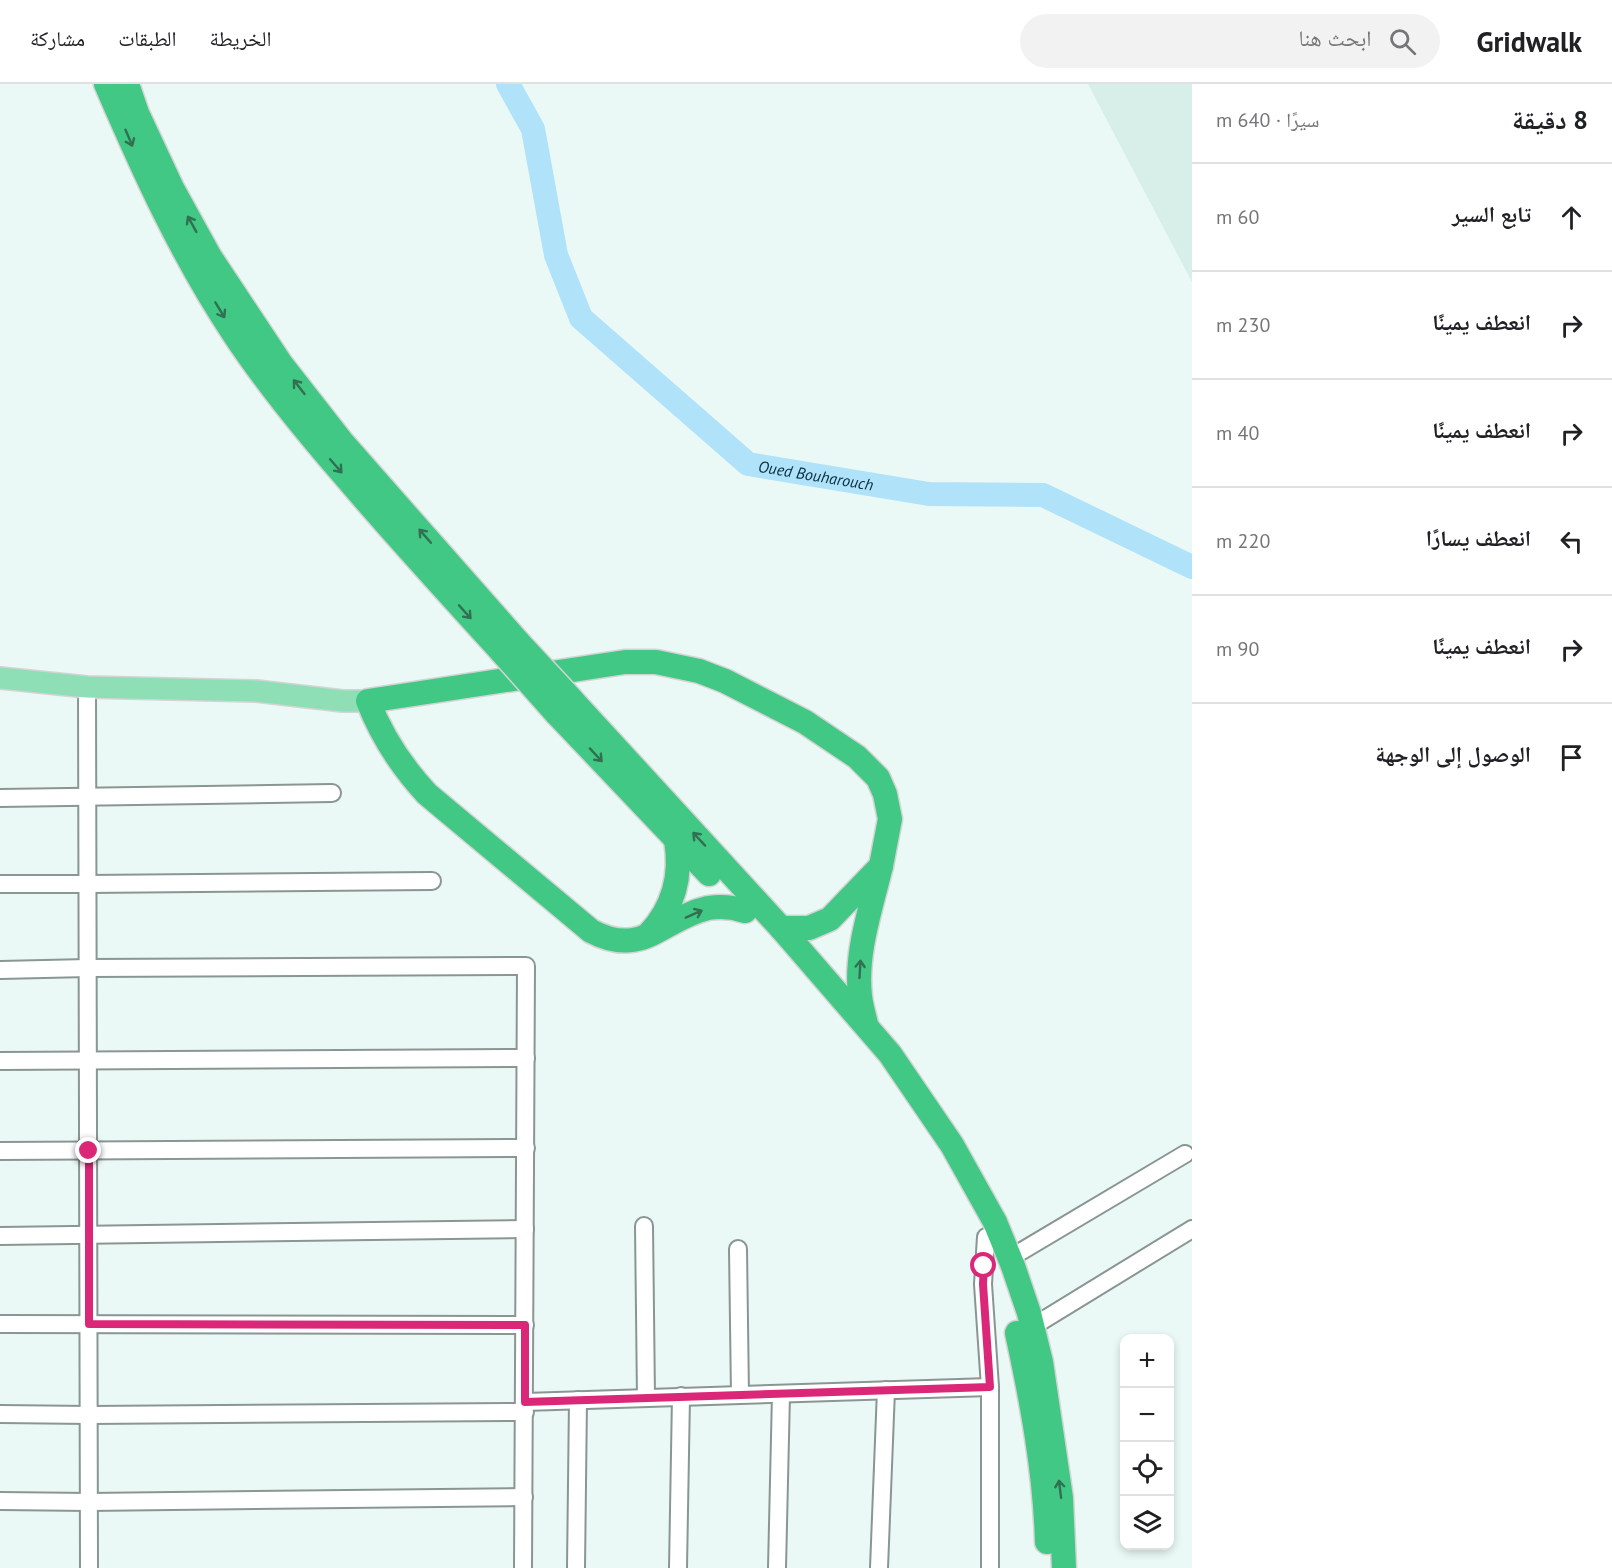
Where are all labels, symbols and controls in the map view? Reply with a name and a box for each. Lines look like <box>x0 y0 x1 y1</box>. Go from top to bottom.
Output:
search box <box>1020 14 1440 68</box>
text: Gridwalk <box>1476 23 1582 60</box>
text: ابحث هنا <box>1298 24 1371 52</box>
text: مشاركة <box>30 25 85 52</box>
text: الطبقات <box>118 25 177 52</box>
text: الخريطة <box>210 25 271 52</box>
icon: search <box>1386 25 1419 58</box>
text: 8 دقيقة <box>1512 103 1588 136</box>
text: سيرًا · 640 m <box>1216 107 1320 133</box>
one-way arrow <box>124 128 135 146</box>
text: تابع السير <box>1452 200 1531 228</box>
icon: ahead <box>1555 201 1588 234</box>
text: 60 m <box>1216 204 1259 230</box>
one-way arrow <box>186 216 198 233</box>
one-way arrow <box>214 301 226 318</box>
text: انعطف يمينًا <box>1432 308 1531 336</box>
icon: right <box>1555 309 1588 342</box>
text: 230 m <box>1216 312 1270 338</box>
one-way arrow <box>293 379 306 395</box>
text: انعطف يمينًا <box>1432 416 1531 444</box>
icon: right <box>1555 417 1588 450</box>
text: 40 m <box>1216 420 1259 446</box>
water label: Oued Bouharouch <box>757 456 875 495</box>
one-way arrow <box>329 458 343 473</box>
text: انعطف يسارًا <box>1426 524 1531 552</box>
icon: left <box>1555 525 1588 558</box>
text: 220 m <box>1216 528 1270 554</box>
one-way arrow <box>418 529 432 544</box>
one-way arrow <box>458 605 472 620</box>
text: انعطف يمينًا <box>1432 632 1531 660</box>
icon: right <box>1555 633 1588 666</box>
text: 90 m <box>1216 636 1259 662</box>
text: الوصول إلى الوجهة <box>1375 740 1531 768</box>
icon: arrive <box>1555 741 1588 774</box>
one-way arrow <box>589 748 604 763</box>
one-way arrow <box>692 831 706 846</box>
one-way arrow <box>684 908 702 919</box>
one-way arrow <box>855 959 866 979</box>
route end <box>75 1137 101 1163</box>
route start <box>970 1252 996 1278</box>
map controls <box>1120 1334 1174 1550</box>
button: + <box>1120 1334 1174 1388</box>
button: − <box>1120 1388 1174 1442</box>
button: locate <box>1120 1442 1174 1496</box>
one-way arrow <box>1055 1479 1066 1499</box>
button: layers <box>1120 1496 1174 1550</box>

